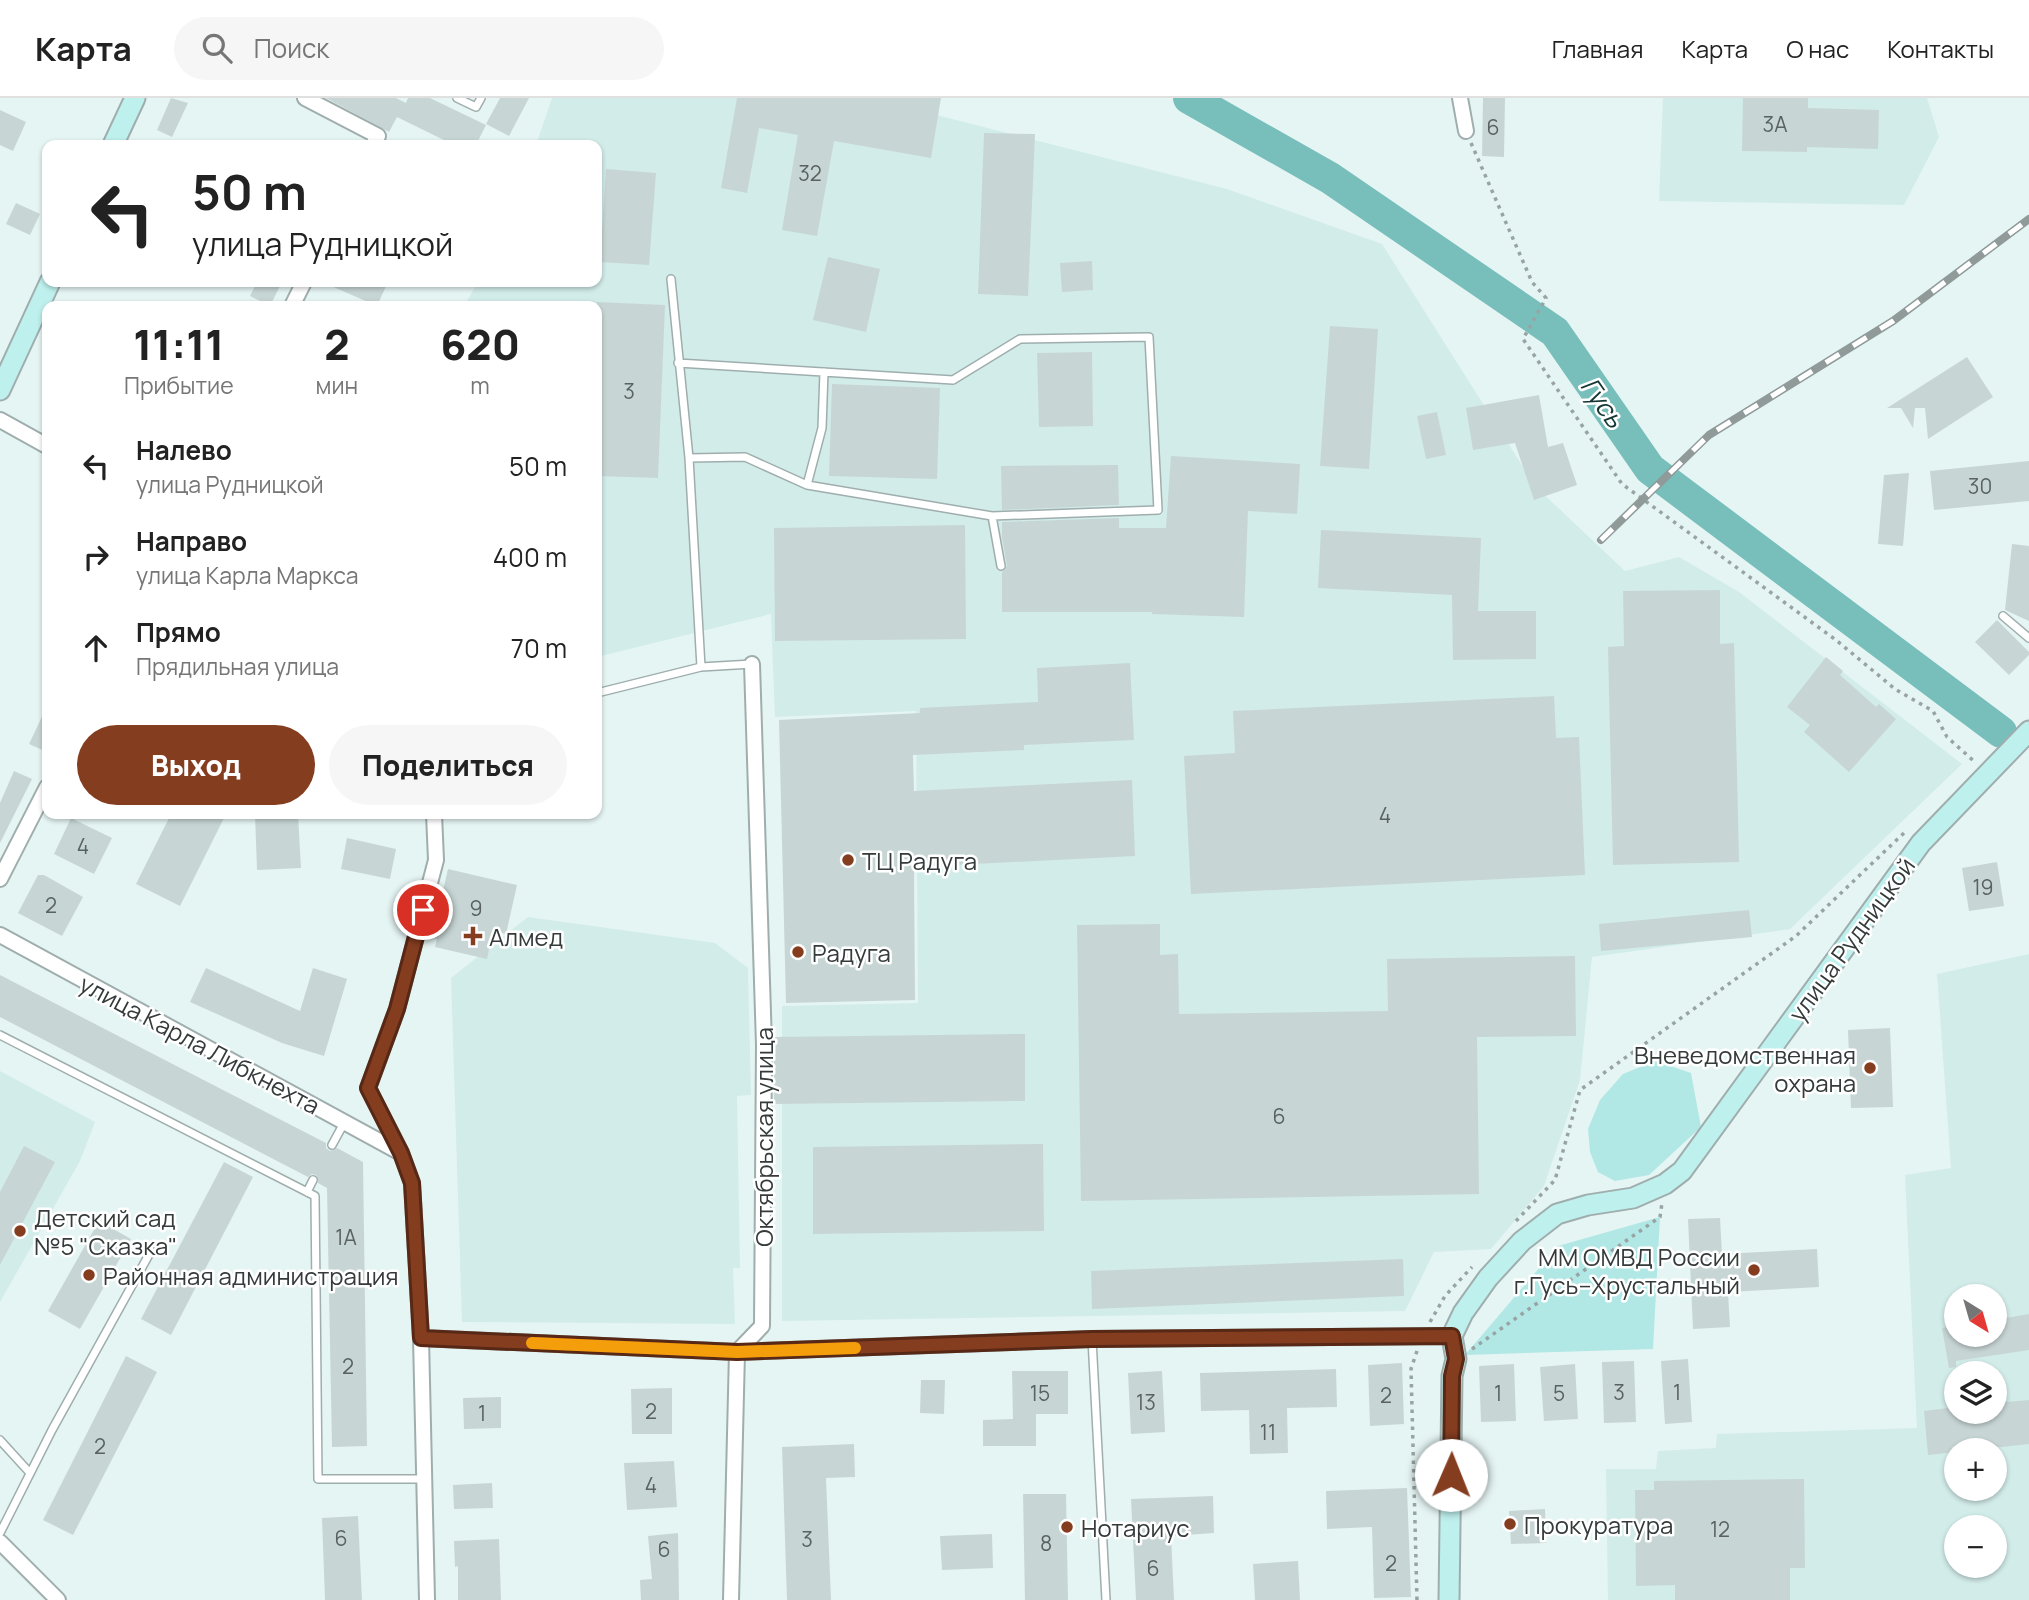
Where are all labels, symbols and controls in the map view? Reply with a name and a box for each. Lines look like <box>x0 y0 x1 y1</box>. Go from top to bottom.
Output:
search box <box>174 17 664 80</box>
text: Карта <box>35 26 132 71</box>
icon: search <box>198 29 236 67</box>
text: Поиск <box>254 30 329 66</box>
text: Главная <box>1552 32 1643 65</box>
text: Карта <box>1681 32 1748 65</box>
text: О нас <box>1786 32 1849 65</box>
text: Контакты <box>1887 32 1994 65</box>
house number: 3А <box>1763 110 1787 138</box>
house number: 6 <box>1486 113 1500 141</box>
text: 50 m <box>192 158 307 225</box>
house number: 32 <box>798 159 822 187</box>
icon: left <box>77 168 168 259</box>
text: улица Рудницкой <box>192 222 453 266</box>
text: 11:11 <box>133 315 224 373</box>
text: 2 <box>324 315 350 373</box>
text: 620 <box>440 315 520 373</box>
text: Прибытие <box>124 369 234 401</box>
text: мин <box>316 369 358 401</box>
text: m <box>470 369 490 401</box>
water label: Гусь <box>1573 370 1634 435</box>
house number: 3 <box>623 377 635 405</box>
text: Налево <box>136 432 232 468</box>
icon: left <box>77 447 115 485</box>
text: 50 m <box>509 448 567 484</box>
text: улица Рудницкой <box>136 468 324 500</box>
house number: 30 <box>1968 472 1992 500</box>
text: Направо <box>136 523 247 559</box>
icon: right <box>77 538 115 576</box>
text: 400 m <box>493 539 567 575</box>
text: улица Карла Маркса <box>136 559 359 591</box>
text: Прямо <box>136 614 221 650</box>
icon: ahead <box>77 629 115 667</box>
text: 70 m <box>511 630 567 666</box>
text: Прядильная улица <box>136 650 339 682</box>
button: Выход <box>77 725 315 805</box>
button: Поделиться <box>329 725 567 805</box>
house number: 4 <box>1379 801 1391 829</box>
house number: 4 <box>77 832 89 860</box>
place label: ТЦ Радуга <box>862 844 977 877</box>
street label: улица Рудницкой <box>1780 850 1922 1028</box>
marker: ТЦ Радуга <box>840 852 856 868</box>
house number: 19 <box>1972 873 1994 901</box>
pin <box>393 880 453 940</box>
house number: 2 <box>45 891 57 919</box>
icon: arrive <box>404 891 442 929</box>
house number: 9 <box>469 894 483 922</box>
place label: Алмед <box>489 920 563 953</box>
marker: Алмед <box>463 926 483 946</box>
place label: Радуга <box>812 936 891 969</box>
marker: Радуга <box>790 944 806 960</box>
street label: улица Карла Либкнехта <box>74 967 326 1121</box>
street label: Октябрьская улица <box>747 1027 780 1247</box>
place label: Вневедомственная охрана <box>1634 1038 1856 1099</box>
marker: Вневедомственная охрана <box>1862 1060 1878 1076</box>
house number: 6 <box>1272 1102 1286 1130</box>
place label: Детский сад №5 "Сказка" <box>34 1201 177 1262</box>
marker: Детский сад №5 "Сказка" <box>12 1223 28 1239</box>
house number: 1А <box>335 1223 357 1251</box>
place label: ММ ОМВД России г.Гусь–Хрустальный <box>1514 1240 1740 1301</box>
place label: Районная администрация <box>103 1259 399 1292</box>
marker: ММ ОМВД России г.Гусь–Хрустальный <box>1746 1262 1762 1278</box>
marker: Районная администрация <box>81 1267 97 1283</box>
north arrow <box>1944 1284 2007 1348</box>
map controls <box>1944 1284 2007 1578</box>
house number: 2 <box>342 1352 354 1380</box>
button: layers <box>1944 1361 2007 1424</box>
house number: 3 <box>1613 1378 1625 1406</box>
house number: 1 <box>1673 1378 1681 1406</box>
house number: 15 <box>1030 1379 1050 1407</box>
house number: 1 <box>1494 1379 1502 1407</box>
house number: 5 <box>1553 1379 1565 1407</box>
house number: 2 <box>1380 1381 1392 1409</box>
house number: 13 <box>1136 1388 1156 1416</box>
house number: 2 <box>645 1397 657 1425</box>
house number: 1 <box>478 1399 486 1427</box>
house number: 11 <box>1260 1418 1276 1446</box>
house number: 2 <box>94 1432 106 1460</box>
position arrow <box>1414 1438 1488 1512</box>
button: + <box>1944 1438 2007 1501</box>
house number: 4 <box>645 1471 657 1499</box>
place label: Прокуратура <box>1524 1508 1673 1541</box>
place label: Нотариус <box>1081 1511 1190 1544</box>
house number: 12 <box>1710 1515 1730 1543</box>
button: − <box>1944 1515 2007 1578</box>
marker: Прокуратура <box>1502 1516 1518 1532</box>
marker: Нотариус <box>1059 1519 1075 1535</box>
house number: 6 <box>334 1524 348 1552</box>
house number: 3 <box>801 1525 813 1553</box>
house number: 8 <box>1040 1529 1052 1557</box>
house number: 6 <box>657 1535 671 1563</box>
house number: 2 <box>1385 1549 1397 1577</box>
house number: 6 <box>1146 1554 1160 1582</box>

